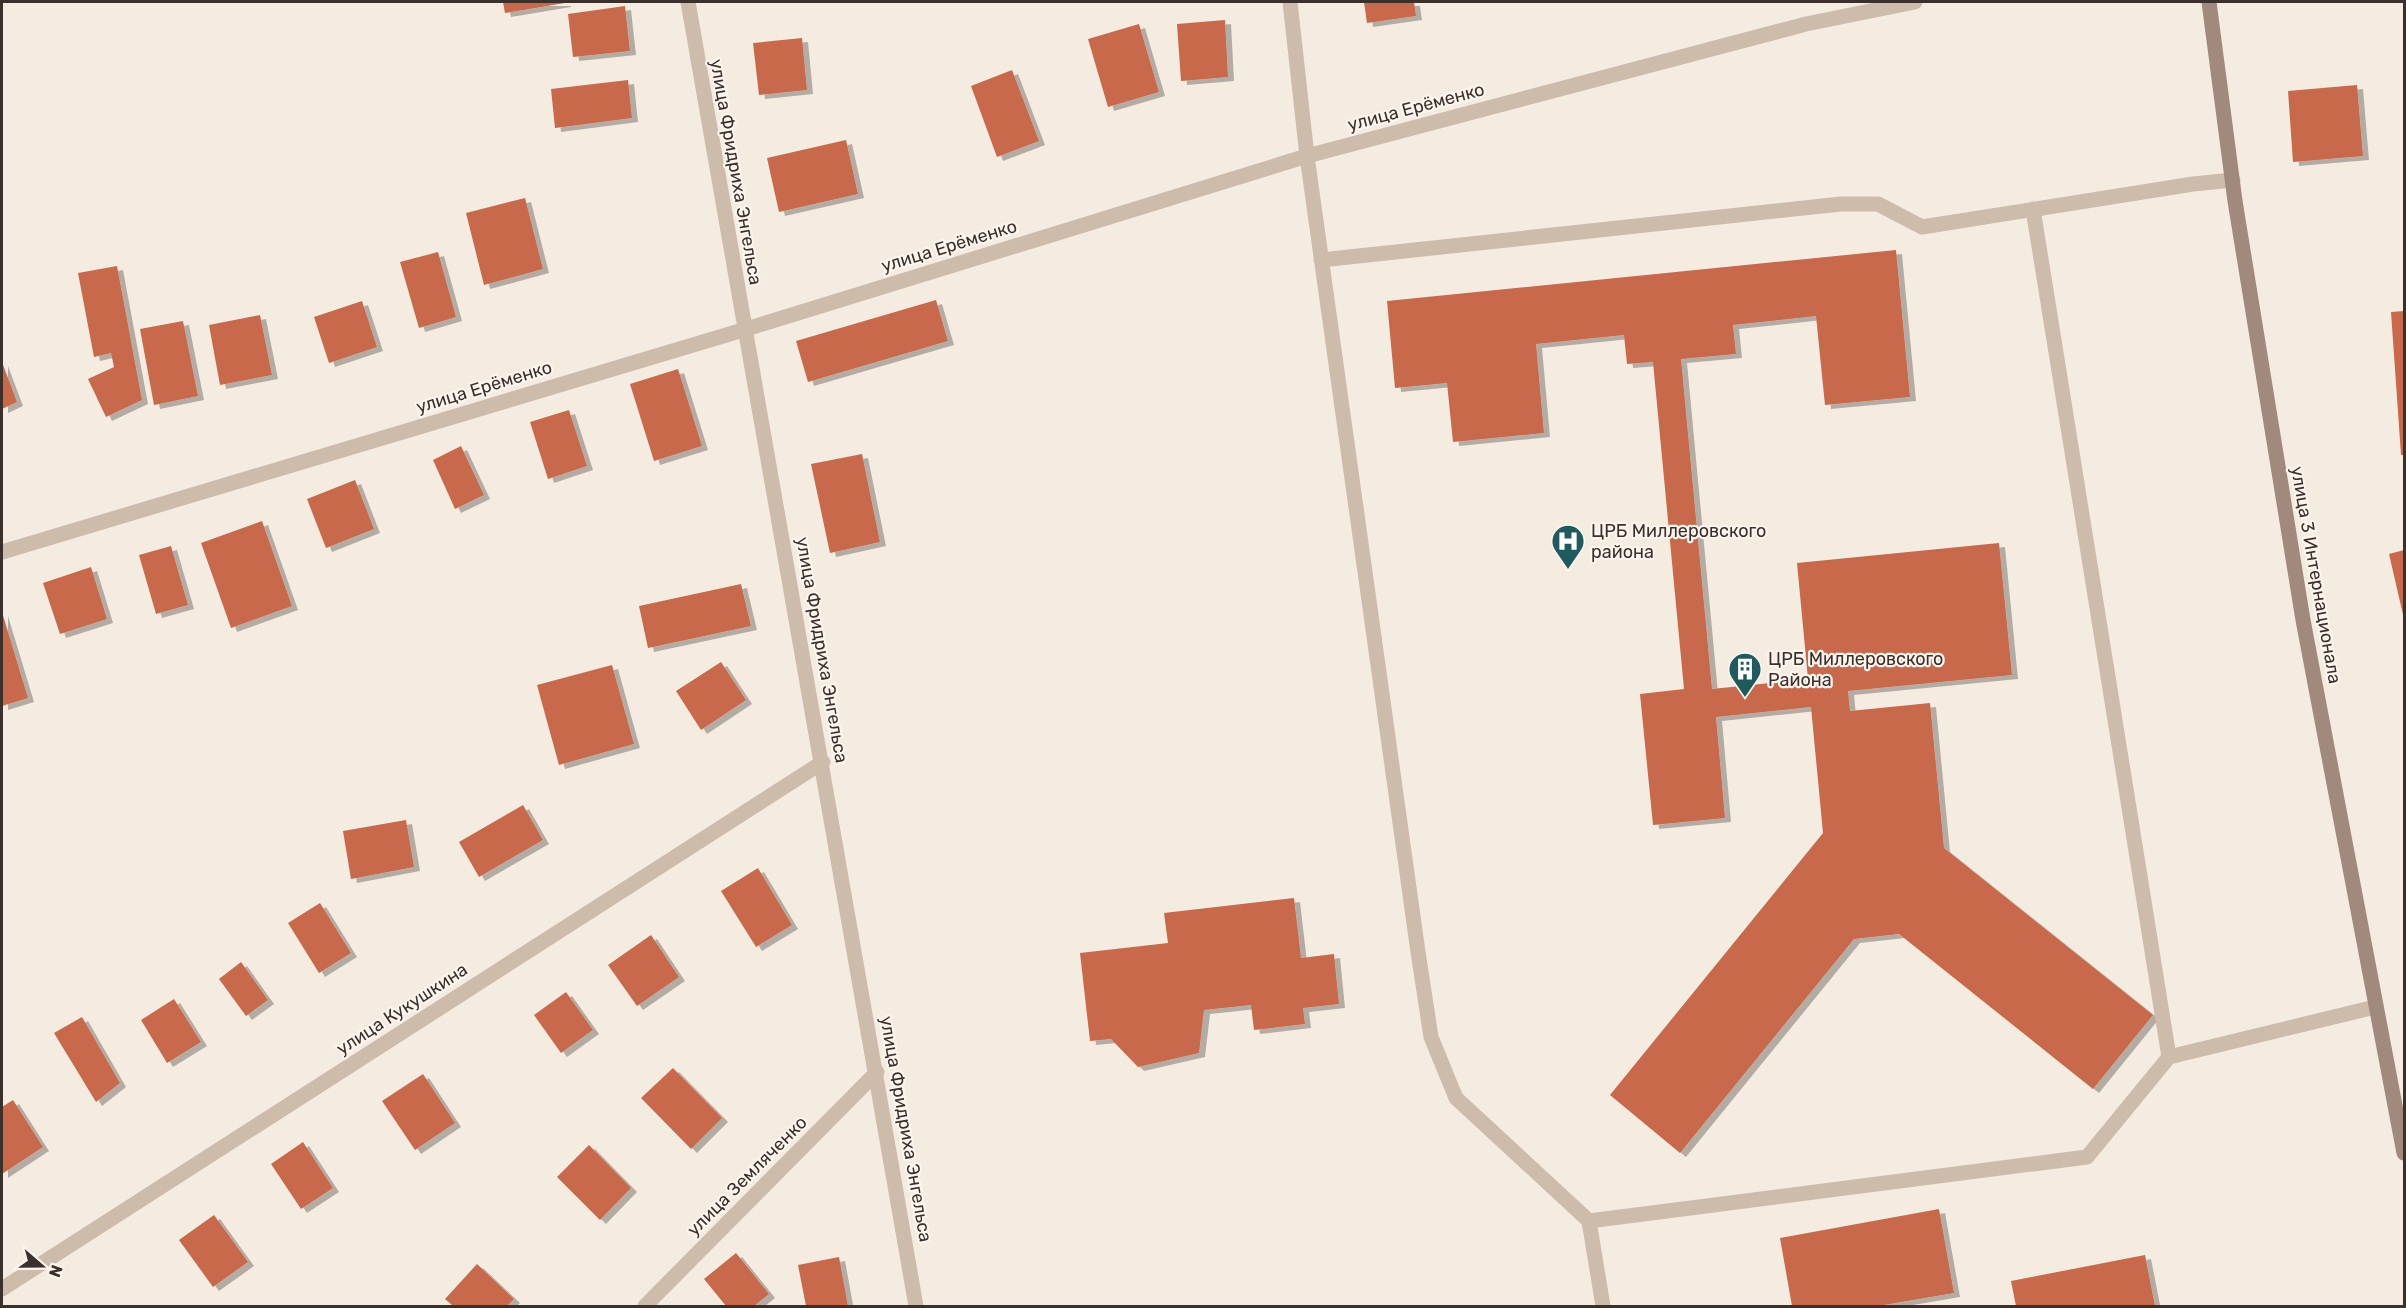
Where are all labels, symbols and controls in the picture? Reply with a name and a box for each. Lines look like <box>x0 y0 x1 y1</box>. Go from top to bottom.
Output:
street label: улица Фридриха Энгельса <box>705 57 767 287</box>
street label: улица Ерёменко <box>1345 78 1487 136</box>
street label: улица Ерёменко <box>878 215 1020 277</box>
street label: улица Ерёменко <box>413 356 555 418</box>
street label: улица 3 Интернационала <box>2286 465 2346 685</box>
place label: ЦРБ Миллеровского района <box>1591 520 1766 563</box>
hospital icon: ЦРБ Миллеровского района <box>1550 523 1586 570</box>
street label: улица Фридриха Энгельса <box>791 535 853 765</box>
place label: ЦРБ Миллеровского Района <box>1768 648 1943 691</box>
building icon: ЦРБ Миллеровского Района <box>1727 651 1763 698</box>
street label: улица Кукушкина <box>332 958 472 1060</box>
street label: улица Фридриха Энгельса <box>875 1014 937 1244</box>
street label: улица Земляченко <box>682 1111 812 1241</box>
north arrow <box>12 1236 72 1296</box>
text: N <box>45 1262 67 1280</box>

